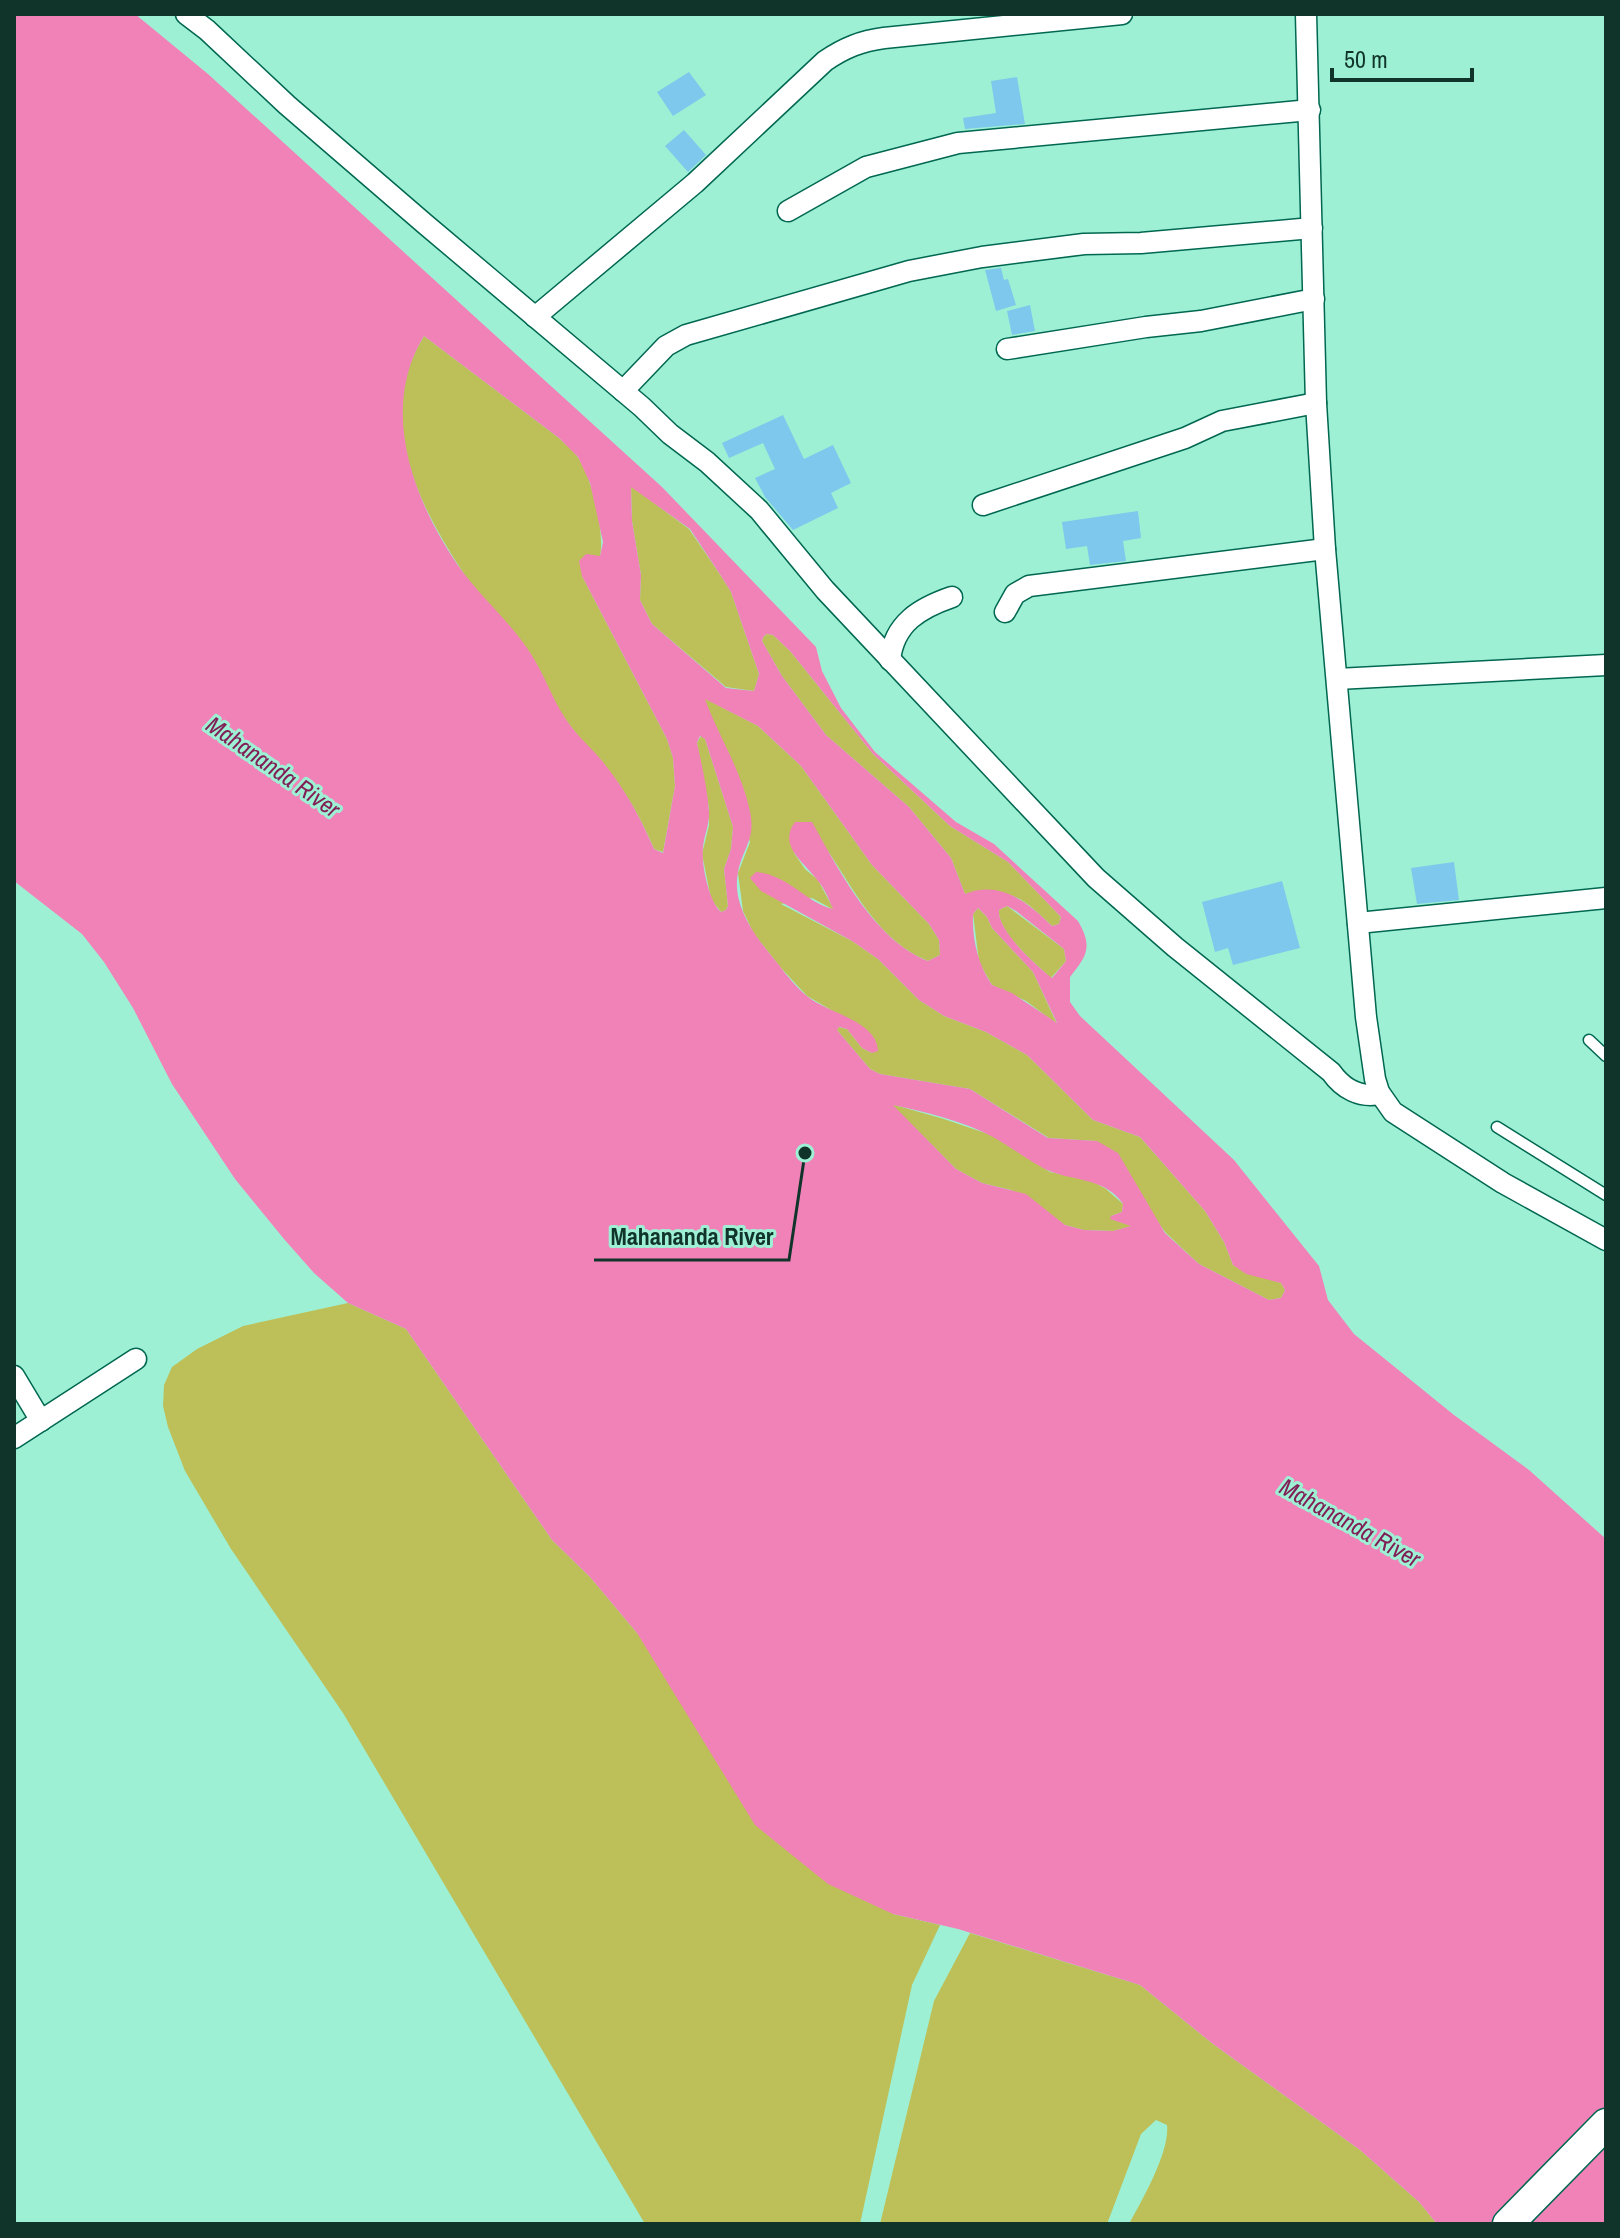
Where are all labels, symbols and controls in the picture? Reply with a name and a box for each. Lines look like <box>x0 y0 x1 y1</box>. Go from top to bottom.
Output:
scale bar <box>1332 32 1472 82</box>
text: 50 m <box>1344 43 1388 75</box>
water label: Mahananda River <box>200 708 348 825</box>
callout: Mahananda River <box>594 1212 789 1260</box>
text: Mahananda River <box>611 1220 774 1252</box>
water label: Mahananda River <box>1274 1470 1428 1575</box>

